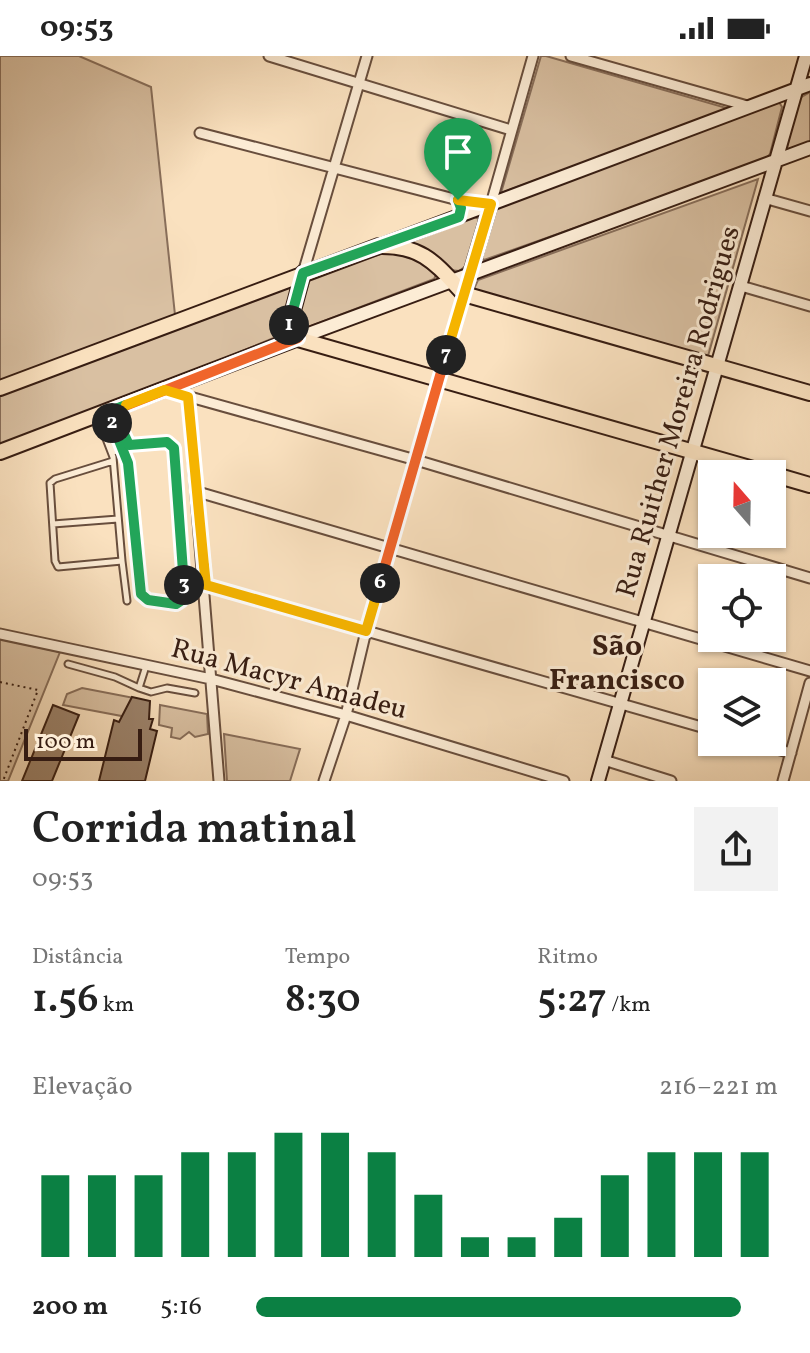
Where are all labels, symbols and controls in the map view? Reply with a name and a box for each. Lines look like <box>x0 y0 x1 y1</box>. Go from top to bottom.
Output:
text: 09:53 <box>40 7 113 49</box>
pin <box>424 118 492 200</box>
icon: arrive <box>436 130 480 174</box>
street label: Rua Ruither Moreira Rodrigues <box>607 222 751 602</box>
pin: 1 <box>269 305 309 345</box>
text: 1 <box>285 309 293 340</box>
pin: 7 <box>426 335 466 375</box>
text: 7 <box>441 339 451 370</box>
pin: 2 <box>92 403 132 443</box>
text: 2 <box>106 407 118 438</box>
north arrow <box>698 460 786 548</box>
map controls <box>698 460 786 756</box>
pin: 6 <box>360 563 400 603</box>
button: locate <box>698 564 786 652</box>
pin: 3 <box>164 565 204 605</box>
text: 6 <box>374 567 386 598</box>
text: 3 <box>178 569 190 600</box>
district label: São Francisco <box>549 626 685 702</box>
street label: Rua Macyr Amadeu <box>167 630 411 730</box>
button: layers <box>698 668 786 756</box>
scale bar <box>24 725 142 761</box>
text: 100 m <box>36 727 95 758</box>
text: Corrida matinal <box>32 800 357 861</box>
button: share <box>694 807 778 891</box>
text: 09:53 <box>32 861 93 897</box>
text: Distância <box>32 942 123 973</box>
text: Tempo <box>285 942 350 973</box>
text: Ritmo <box>537 942 598 973</box>
text: 1.56 <box>32 973 98 1029</box>
text: 8:30 <box>285 973 361 1029</box>
text: 5:27 <box>537 973 607 1029</box>
text: km <box>98 990 134 1021</box>
text: /km <box>607 990 651 1021</box>
text: Elevação <box>32 1069 133 1105</box>
text: 216–221 m <box>659 1069 778 1105</box>
text: 200 m <box>32 1289 108 1325</box>
text: 5:16 <box>160 1289 202 1325</box>

